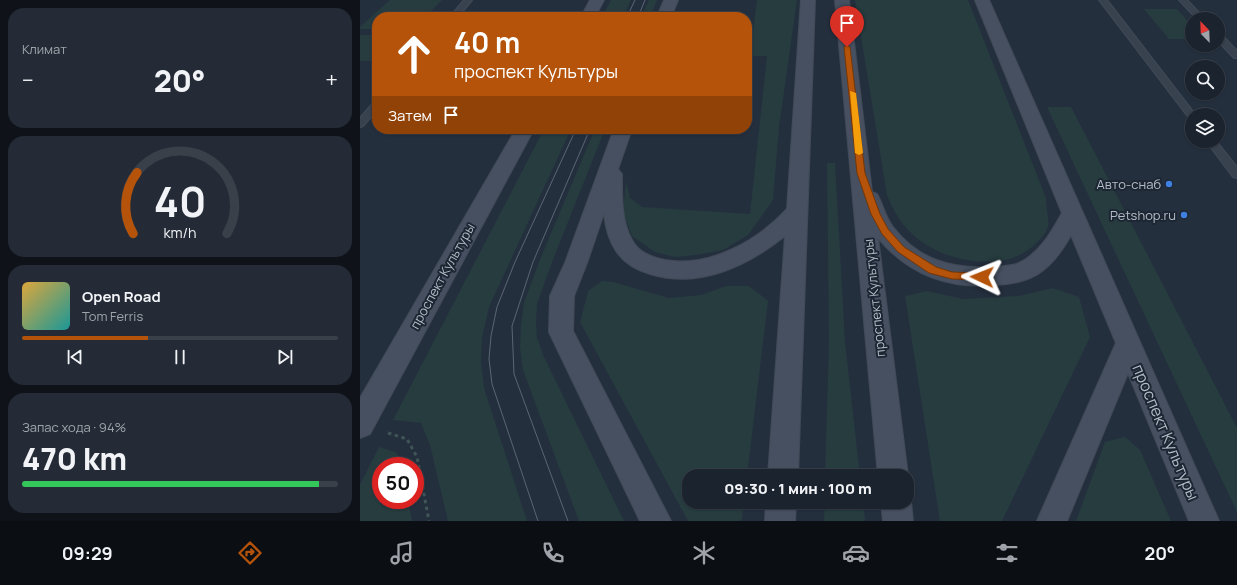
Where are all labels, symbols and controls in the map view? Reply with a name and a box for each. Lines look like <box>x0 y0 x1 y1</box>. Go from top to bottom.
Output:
pin <box>830 6 864 47</box>
icon: arrive <box>836 12 858 34</box>
north arrow <box>1185 12 1225 52</box>
map controls <box>1185 12 1225 148</box>
text: 40 m <box>454 23 520 61</box>
icon: ahead <box>388 28 440 80</box>
text: Климат <box>22 40 67 58</box>
text: проспект Культуры <box>454 59 618 83</box>
text: 20° <box>154 60 206 101</box>
button: search <box>1185 60 1225 100</box>
text: − <box>22 65 34 95</box>
text: + <box>325 65 338 95</box>
icon: arrive <box>440 104 462 126</box>
text: Затем <box>388 105 432 126</box>
button: layers <box>1185 108 1225 148</box>
text: 40 <box>154 173 206 229</box>
place label: Авто-снаб <box>1097 175 1161 193</box>
marker: Авто-снаб <box>1164 179 1174 189</box>
place label: Petshop.ru <box>1110 206 1176 224</box>
marker: Petshop.ru <box>1179 210 1189 220</box>
street label: проспект Культуры <box>405 220 479 332</box>
text: km/h <box>163 223 197 242</box>
street label: проспект Культуры <box>859 238 889 358</box>
position arrow <box>961 256 1003 298</box>
text: Open Road <box>82 286 161 307</box>
text: Tom Ferris <box>82 307 143 325</box>
icon: previous <box>64 346 86 368</box>
icon: pause <box>169 346 191 368</box>
icon: next <box>274 346 296 368</box>
street label: проспект Культуры <box>1127 361 1205 503</box>
text: Запас хода · 94% <box>22 418 126 436</box>
text: 470 km <box>22 438 127 479</box>
speed limit sign: 50 <box>372 457 424 509</box>
text: 09:30 · 1 мин · 100 m <box>724 478 872 499</box>
icon: directions <box>236 539 264 567</box>
icon: music <box>388 539 416 567</box>
icon: phone <box>539 539 567 567</box>
icon: climate <box>690 539 718 567</box>
icon: car <box>842 539 870 567</box>
icon: filters <box>993 539 1021 567</box>
text: 09:29 <box>62 541 113 565</box>
text: 20° <box>1145 541 1175 565</box>

